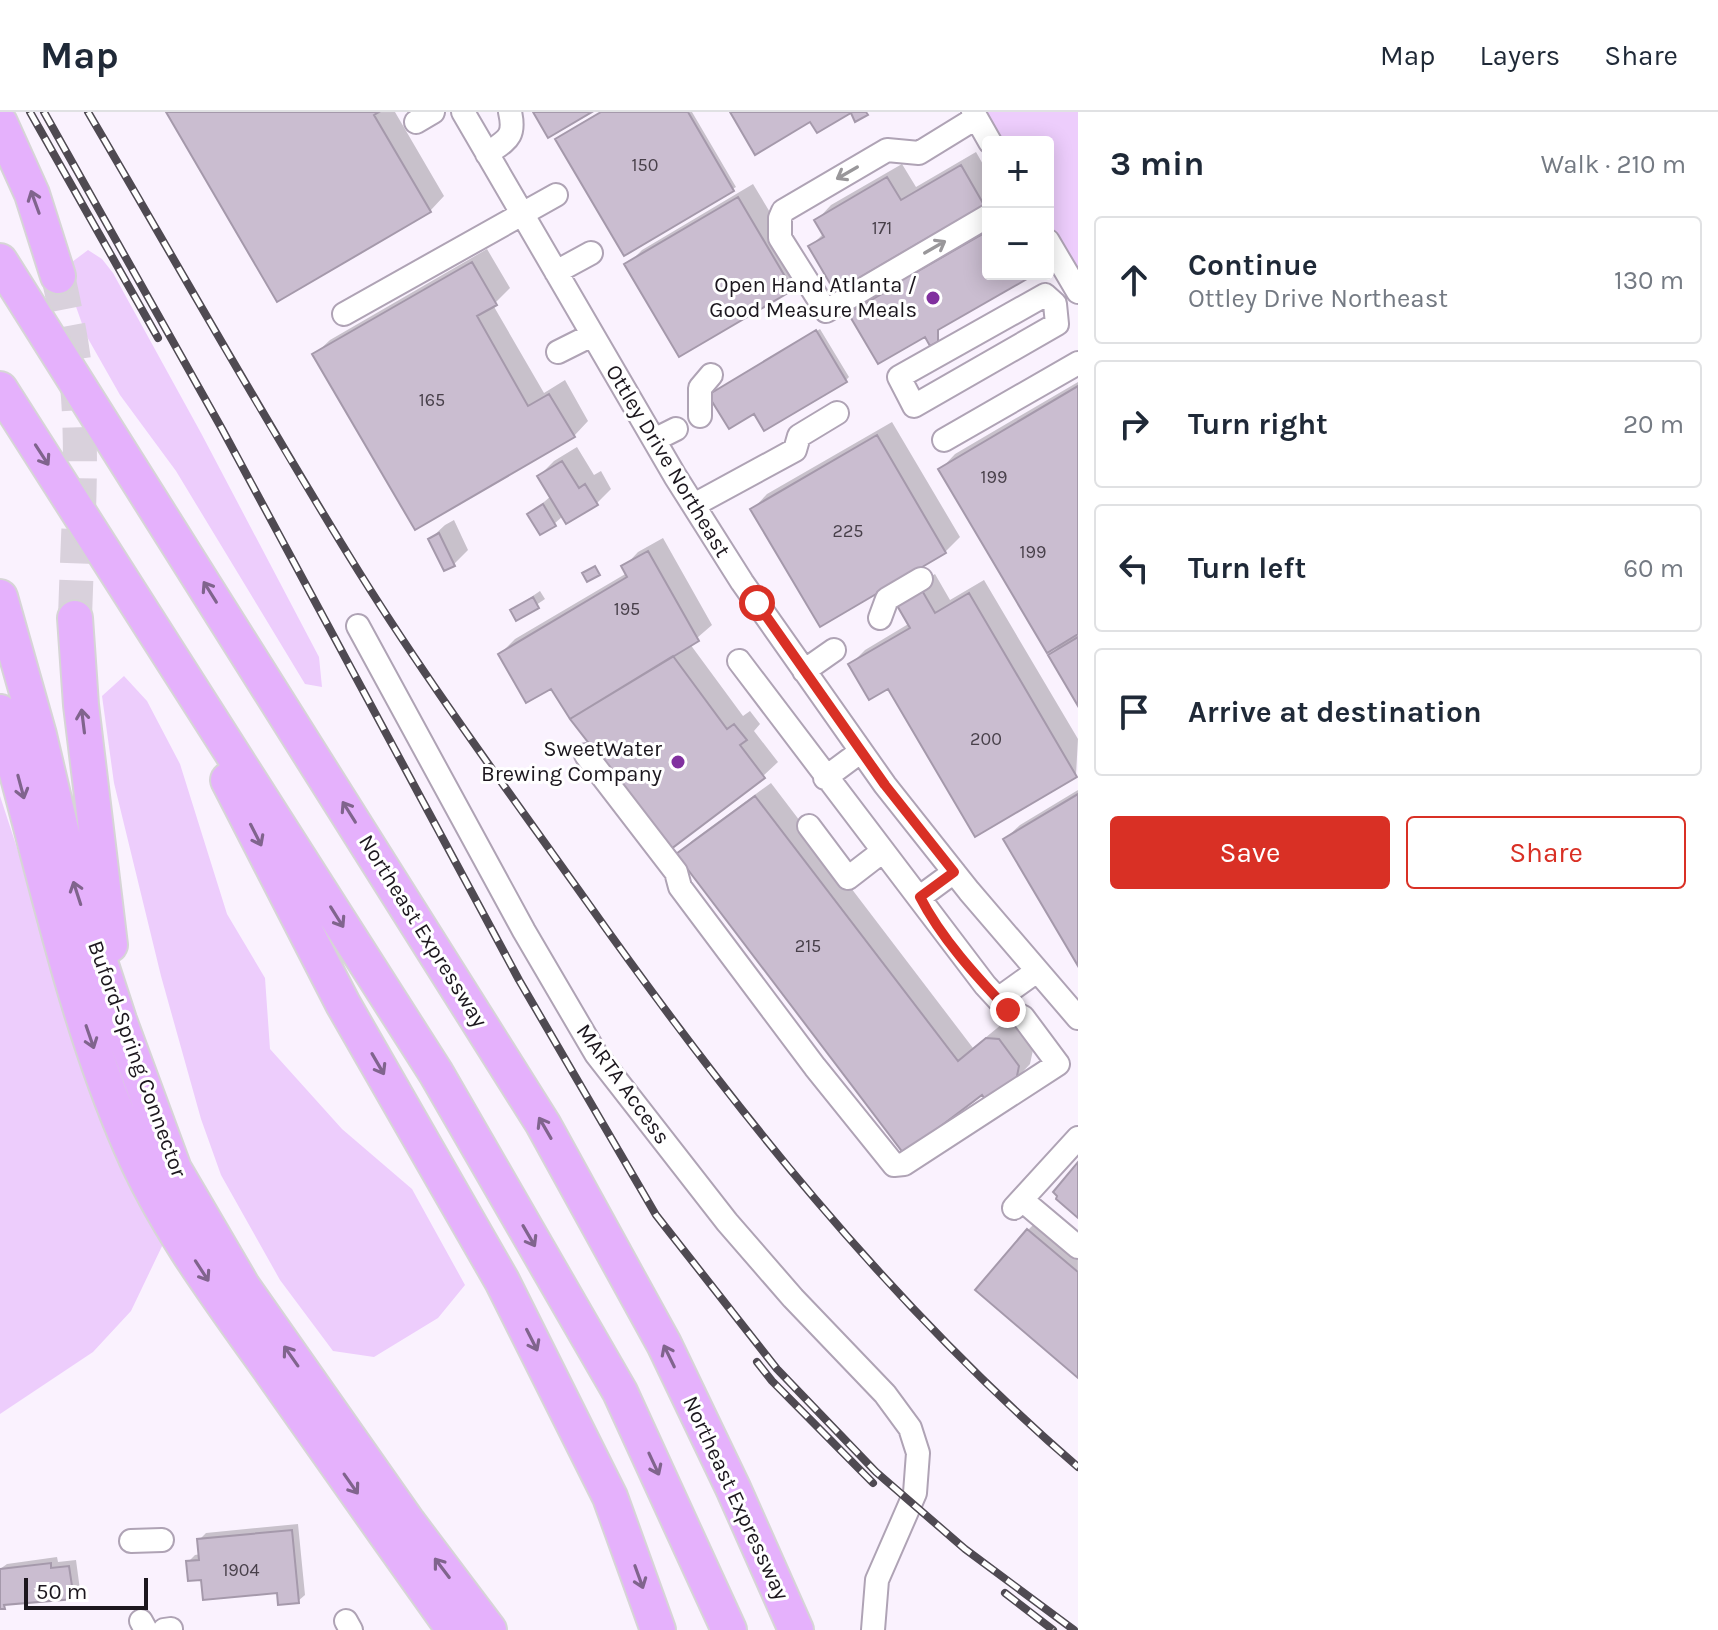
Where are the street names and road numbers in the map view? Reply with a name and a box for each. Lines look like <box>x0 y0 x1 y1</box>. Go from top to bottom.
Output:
street label: Ottley Drive Northeast <box>600 360 736 562</box>
street label: Northeast Expressway <box>353 830 493 1032</box>
street label: Buford-Spring Connector <box>82 937 192 1181</box>
street label: MARTA Access <box>571 1019 675 1149</box>
street label: Northeast Expressway <box>677 1392 795 1604</box>

